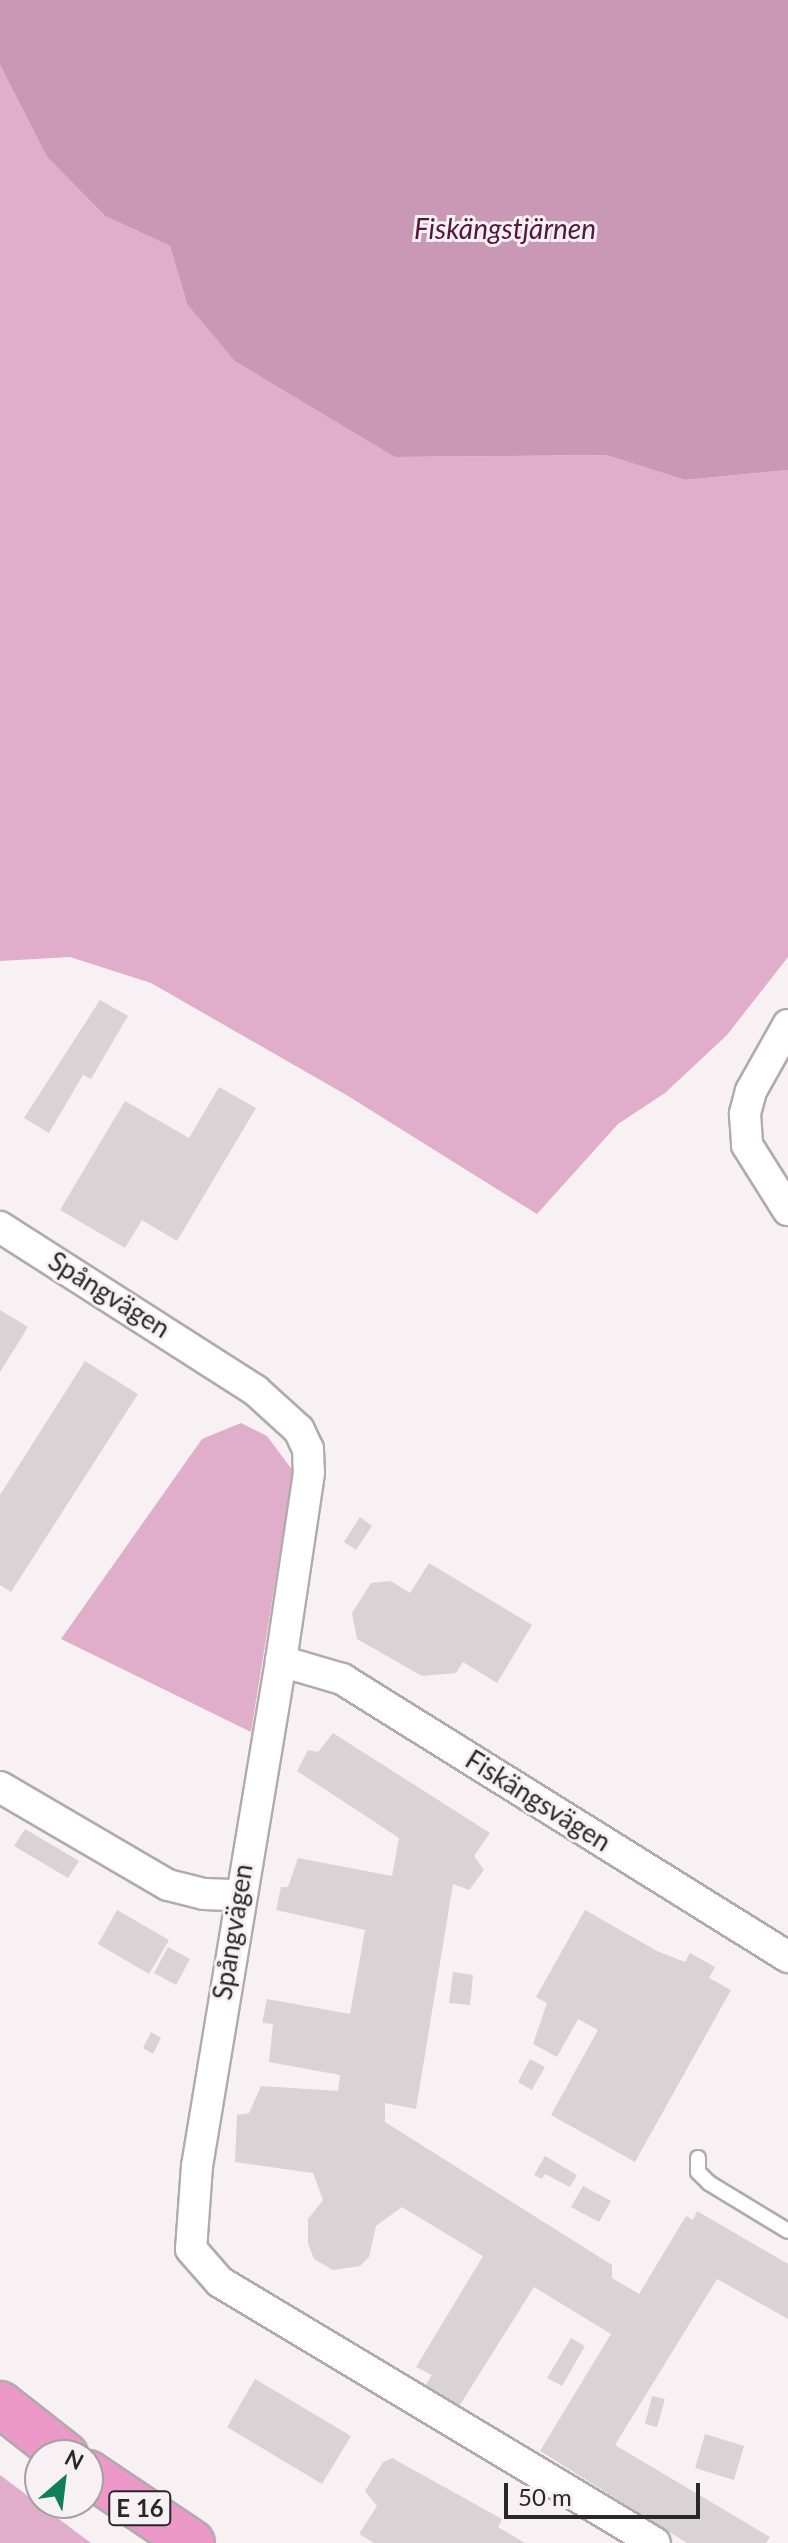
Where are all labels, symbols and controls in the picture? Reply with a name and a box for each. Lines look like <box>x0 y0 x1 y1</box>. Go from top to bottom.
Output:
water label: Fiskängstjärnen <box>414 211 596 245</box>
street label: Spångvägen <box>43 1245 175 1345</box>
street label: Fiskängsvägen <box>460 1744 616 1858</box>
street label: Spångvägen <box>207 1862 259 2002</box>
north arrow <box>24 2439 104 2519</box>
text: N <box>61 2443 88 2475</box>
scale bar <box>508 2467 704 2517</box>
text: 50 m <box>518 2482 572 2511</box>
road number: E 16 <box>108 2488 172 2528</box>

